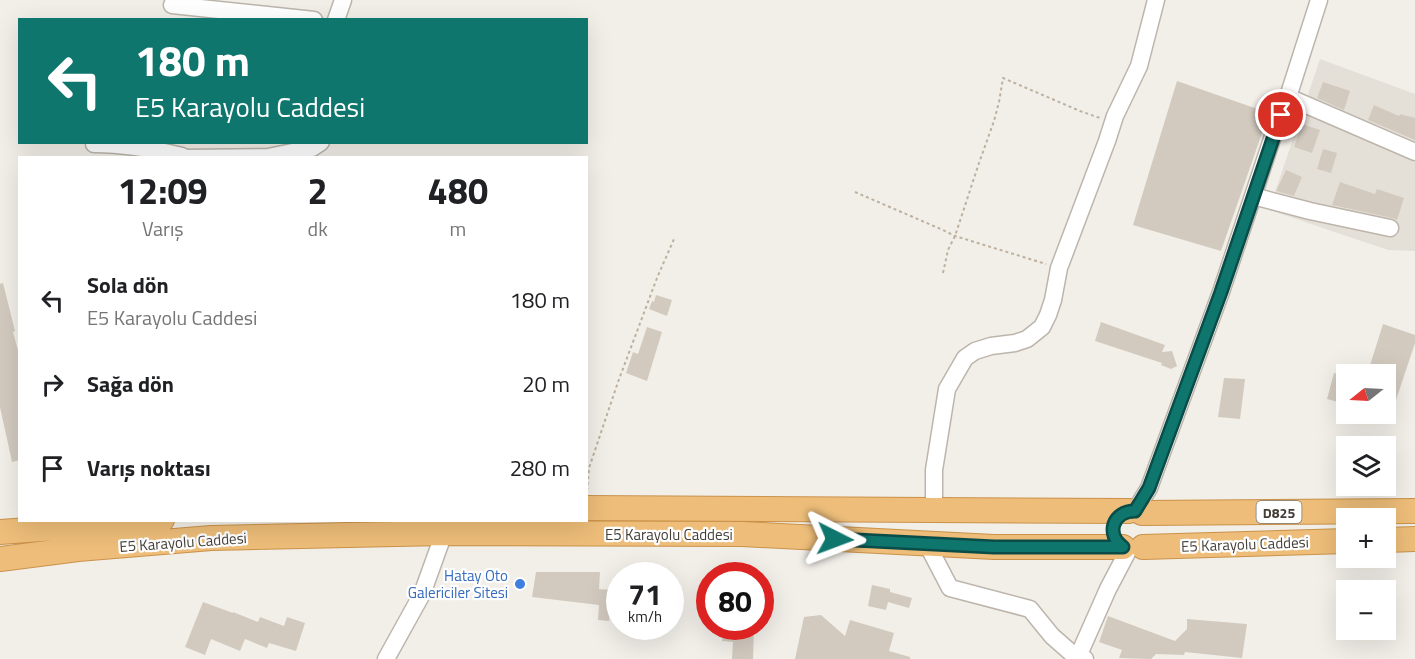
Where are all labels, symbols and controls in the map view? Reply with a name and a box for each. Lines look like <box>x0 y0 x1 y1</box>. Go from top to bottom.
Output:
text: 180 m <box>135 28 250 92</box>
icon: left <box>36 42 114 120</box>
text: E5 Karayolu Caddesi <box>135 86 365 127</box>
pin <box>1255 89 1306 140</box>
icon: arrive <box>1264 98 1297 131</box>
text: 12:09 <box>118 163 208 218</box>
text: 2 <box>308 163 328 218</box>
text: 480 <box>428 163 488 218</box>
text: Varış <box>142 213 184 244</box>
text: dk <box>308 213 328 244</box>
text: m <box>449 213 466 244</box>
text: Sola dön <box>87 268 169 302</box>
text: 180 m <box>510 283 570 317</box>
icon: left <box>36 284 69 317</box>
text: E5 Karayolu Caddesi <box>87 302 257 333</box>
north arrow <box>1336 364 1396 424</box>
map controls <box>1336 364 1396 640</box>
text: Sağa dön <box>87 367 174 401</box>
text: 20 m <box>522 367 570 401</box>
icon: right <box>36 368 69 401</box>
button: layers <box>1336 436 1396 496</box>
text: Varış noktası <box>87 451 211 485</box>
text: 280 m <box>510 451 570 485</box>
icon: arrive <box>36 452 69 485</box>
road number: D825 <box>1256 501 1302 523</box>
position arrow <box>803 507 867 571</box>
button: + <box>1336 508 1396 568</box>
street label: E5 Karayolu Caddesi <box>605 523 733 546</box>
street label: E5 Karayolu Caddesi <box>118 526 248 558</box>
street label: E5 Karayolu Caddesi <box>1181 530 1309 558</box>
speed limit sign: 80 <box>696 562 774 640</box>
place label: Hatay Oto Galericiler Sitesi <box>408 564 508 604</box>
text: 71 <box>628 571 662 617</box>
marker: Hatay Oto Galericiler Sitesi <box>513 577 527 591</box>
button: − <box>1336 580 1396 640</box>
text: km/h <box>628 605 662 628</box>

